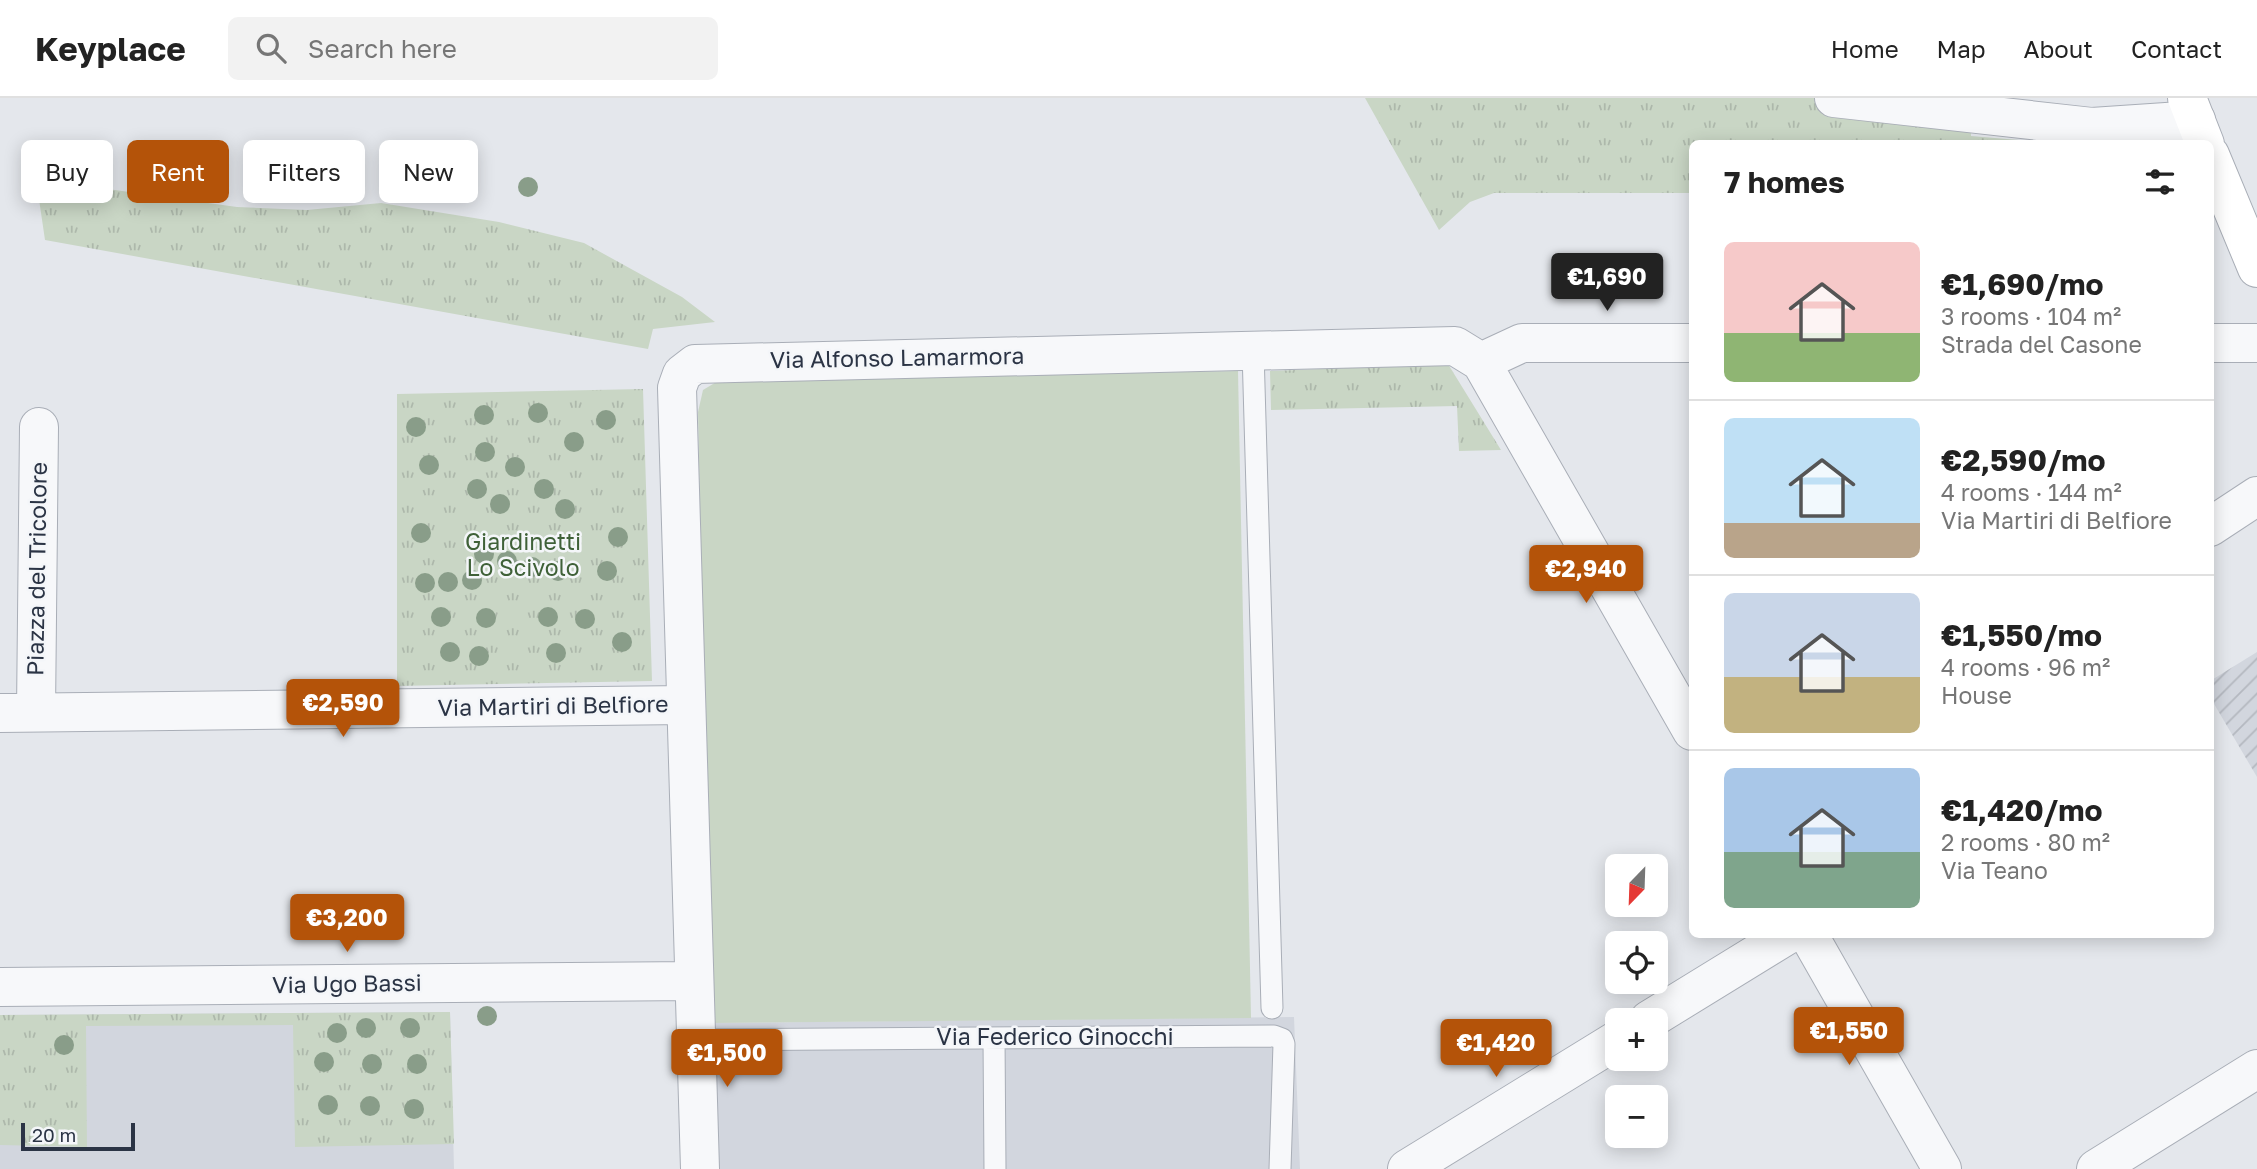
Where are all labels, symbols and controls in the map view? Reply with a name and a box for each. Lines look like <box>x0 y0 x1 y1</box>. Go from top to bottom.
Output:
search box <box>228 17 718 80</box>
text: Keyplace <box>35 29 186 68</box>
icon: search <box>252 29 290 67</box>
text: Search here <box>308 33 457 64</box>
text: Home <box>1831 34 1899 63</box>
text: Map <box>1937 34 1986 63</box>
text: About <box>2024 34 2093 63</box>
text: Contact <box>2131 34 2222 63</box>
chip: Buy <box>21 140 113 203</box>
chip: Rent <box>127 140 229 203</box>
chip: Filters <box>243 140 365 203</box>
chip: New <box>379 140 478 203</box>
icon: filters <box>2141 163 2179 201</box>
text: 7 homes <box>1724 164 1845 200</box>
pin: €1,690 <box>1550 254 1664 313</box>
text: €1,690 <box>1567 262 1647 290</box>
text: €1,690/mo <box>1941 266 2103 302</box>
icon: home <box>1780 270 1864 354</box>
text: 3 rooms · 104 m² <box>1941 302 2121 330</box>
text: Strada del Casone <box>1941 330 2142 358</box>
street label: Via Alfonso Lamarmora <box>769 341 1024 373</box>
text: €2,590/mo <box>1941 442 2106 478</box>
icon: home <box>1780 446 1864 530</box>
street label: Piazza del Tricolore <box>20 462 52 676</box>
text: 4 rooms · 144 m² <box>1941 478 2122 506</box>
text: Via Martiri di Belfiore <box>1941 506 2172 534</box>
park label: Giardinetti Lo Scivolo <box>465 527 581 581</box>
pin: €2,940 <box>1529 546 1643 605</box>
text: €2,940 <box>1545 554 1627 582</box>
text: €1,550/mo <box>1941 617 2102 653</box>
icon: home <box>1780 621 1864 705</box>
text: 4 rooms · 96 m² <box>1941 653 2110 681</box>
pin: €2,590 <box>286 680 400 739</box>
text: House <box>1941 681 2012 709</box>
text: €2,590 <box>302 688 384 716</box>
street label: Via Martiri di Belfiore <box>437 689 669 721</box>
text: €1,420/mo <box>1941 792 2102 828</box>
icon: home <box>1780 796 1864 880</box>
text: 2 rooms · 80 m² <box>1941 828 2110 856</box>
north arrow <box>1605 854 1668 917</box>
map controls <box>1605 854 1668 1148</box>
text: Via Teano <box>1941 856 2048 884</box>
pin: €3,200 <box>290 894 404 954</box>
text: €3,200 <box>306 903 388 931</box>
button: locate <box>1605 931 1668 994</box>
street label: Via Ugo Bassi <box>272 968 422 998</box>
pin: €1,550 <box>1792 1007 1906 1067</box>
button: + <box>1605 1008 1668 1071</box>
text: €1,550 <box>1810 1016 1888 1044</box>
pin: €1,420 <box>1439 1020 1553 1079</box>
street label: Via Federico Ginocchi <box>936 1022 1174 1050</box>
text: €1,420 <box>1457 1028 1535 1056</box>
pin: €1,500 <box>670 1030 784 1089</box>
text: €1,500 <box>687 1038 767 1066</box>
button: − <box>1605 1085 1668 1148</box>
scale bar <box>21 1120 135 1152</box>
text: 20 m <box>32 1123 76 1146</box>

